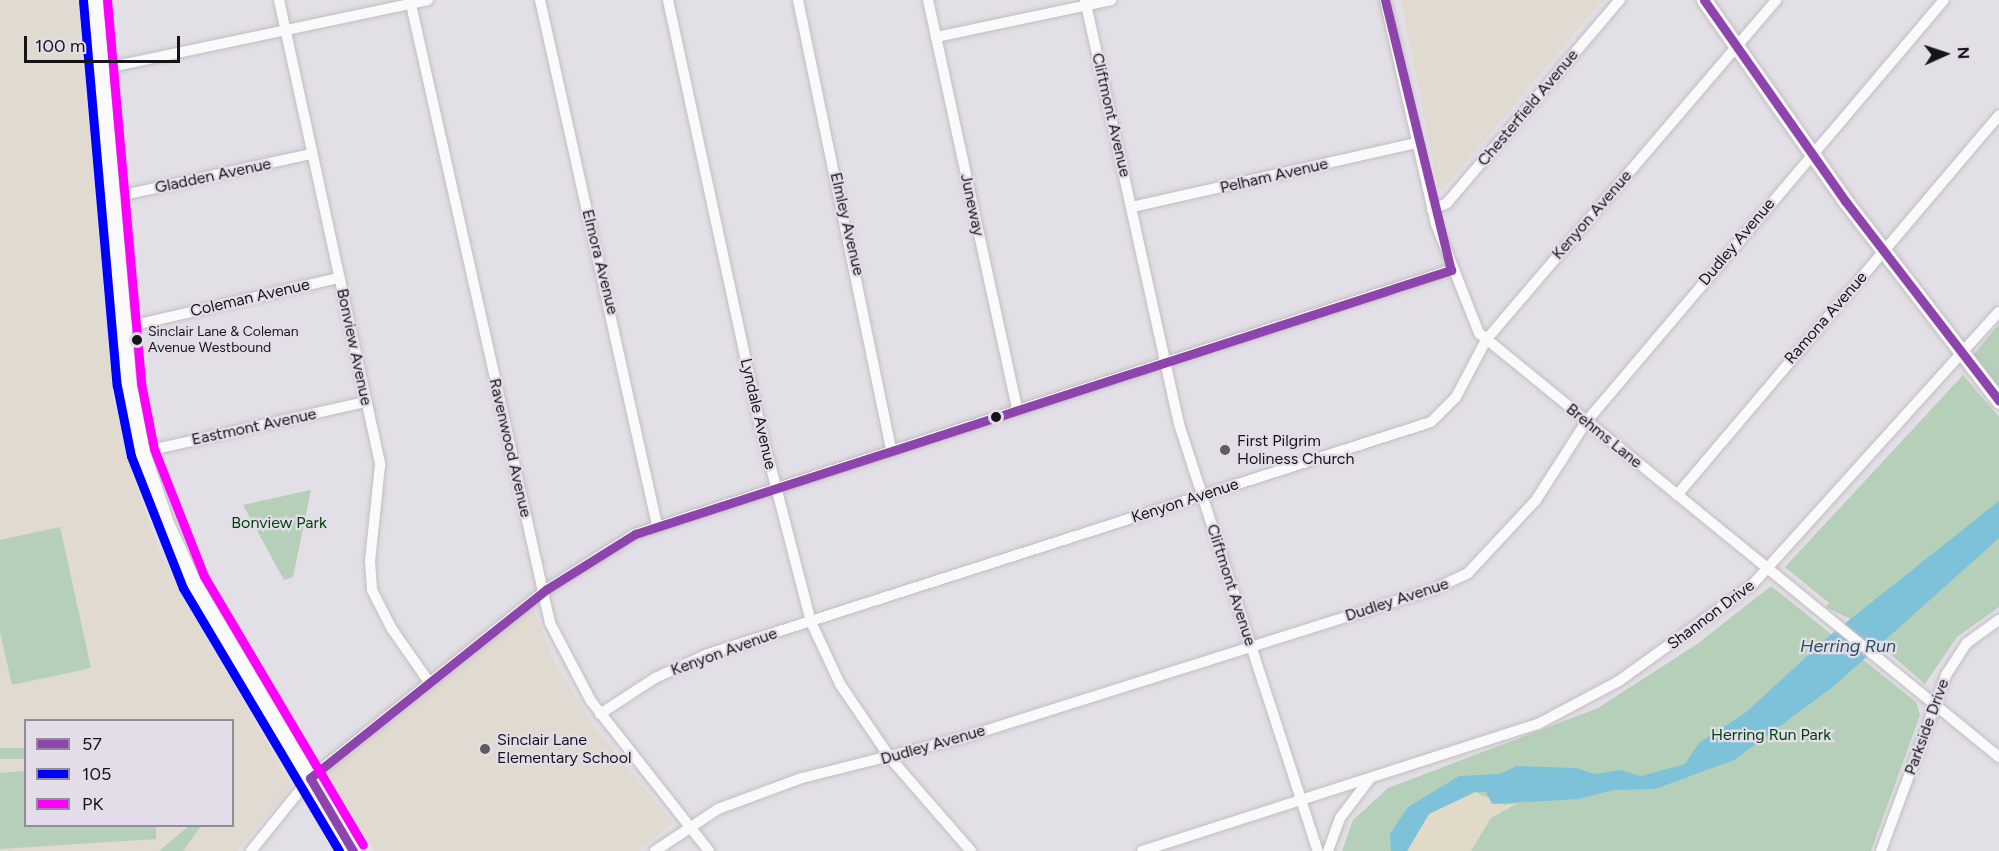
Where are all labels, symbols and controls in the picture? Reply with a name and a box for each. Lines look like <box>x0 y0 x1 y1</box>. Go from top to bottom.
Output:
scale bar <box>27 24 183 62</box>
north arrow <box>1915 24 1975 84</box>
text: 100 m <box>35 35 85 57</box>
street label: Chesterfield Avenue <box>1474 46 1582 170</box>
text: N <box>1954 46 1973 60</box>
street label: Cliftmont Avenue <box>1087 51 1135 179</box>
street label: Gladden Avenue <box>153 154 273 198</box>
street label: Pelham Avenue <box>1218 154 1330 198</box>
street label: Kenyon Avenue <box>1548 167 1636 263</box>
street label: Elmley Avenue <box>826 171 868 277</box>
street label: Juneway <box>956 172 988 238</box>
street label: Dudley Avenue <box>1695 195 1779 289</box>
street label: Elmora Avenue <box>578 208 622 316</box>
street label: Ramona Avenue <box>1781 268 1871 368</box>
street label: Coleman Avenue <box>188 275 312 321</box>
street label: Bonview Avenue <box>332 287 376 407</box>
place label: Sinclair Lane & Coleman Avenue Westbound <box>148 324 298 356</box>
marker: Sinclair Lane & Coleman Avenue Westbound <box>131 334 143 346</box>
street label: Lyndale Avenue <box>736 357 780 471</box>
street label: Ravenwood Avenue <box>485 377 535 519</box>
street label: Brehms Lane <box>1562 400 1646 472</box>
street label: Eastmont Avenue <box>190 404 318 450</box>
unlabelled marker <box>990 411 1002 423</box>
place label: First Pilgrim Holiness Church <box>1237 431 1354 469</box>
marker: First Pilgrim Holiness Church <box>1218 443 1232 457</box>
street label: Kenyon Avenue <box>1129 475 1241 527</box>
park label: Bonview Park <box>231 513 327 533</box>
street label: Cliftmont Avenue <box>1202 522 1260 648</box>
street label: Dudley Avenue <box>1343 574 1451 626</box>
street label: Shannon Drive <box>1664 576 1758 654</box>
street label: Kenyon Avenue <box>668 624 780 680</box>
water label: Herring Run <box>1800 635 1896 657</box>
street label: Parkside Drive <box>1901 676 1953 778</box>
legend <box>24 719 234 827</box>
street label: Dudley Avenue <box>879 721 987 769</box>
park label: Herring Run Park <box>1711 725 1831 745</box>
place label: Sinclair Lane Elementary School <box>497 730 631 768</box>
text: 57 <box>82 733 102 755</box>
marker: Sinclair Lane Elementary School <box>478 742 492 756</box>
text: 105 <box>82 763 111 785</box>
text: PK <box>82 793 103 815</box>

